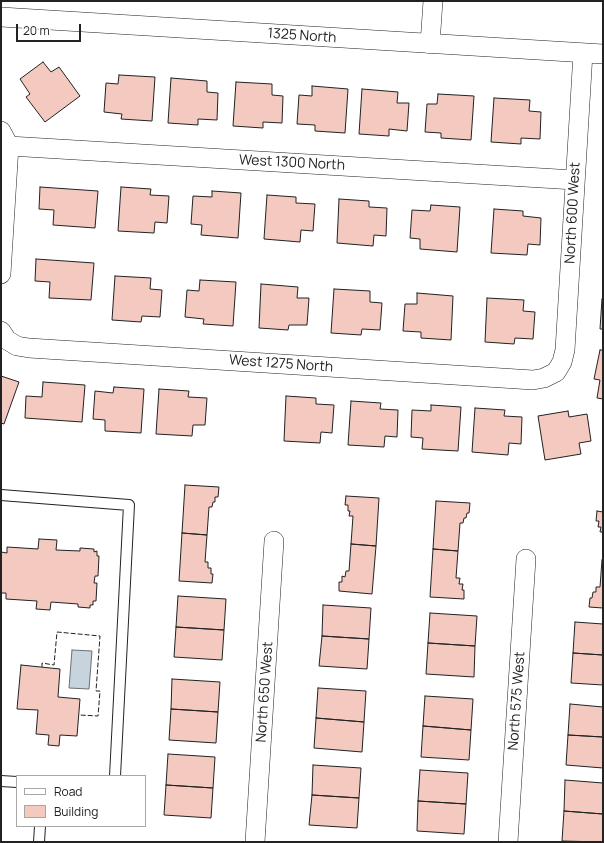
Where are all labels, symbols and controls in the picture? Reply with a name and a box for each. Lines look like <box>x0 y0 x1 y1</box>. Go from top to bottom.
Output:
scale bar <box>18 16 83 42</box>
text: 20 m <box>23 22 50 39</box>
street label: 1325 North <box>267 25 337 47</box>
street label: West 1300 North <box>239 152 345 174</box>
street label: North 600 West <box>562 162 584 264</box>
street label: West 1275 North <box>228 352 334 376</box>
street label: North 650 West <box>253 641 277 743</box>
street label: North 575 West <box>505 651 529 751</box>
legend <box>16 775 146 827</box>
text: Road <box>54 783 82 800</box>
text: Building <box>54 803 98 820</box>

